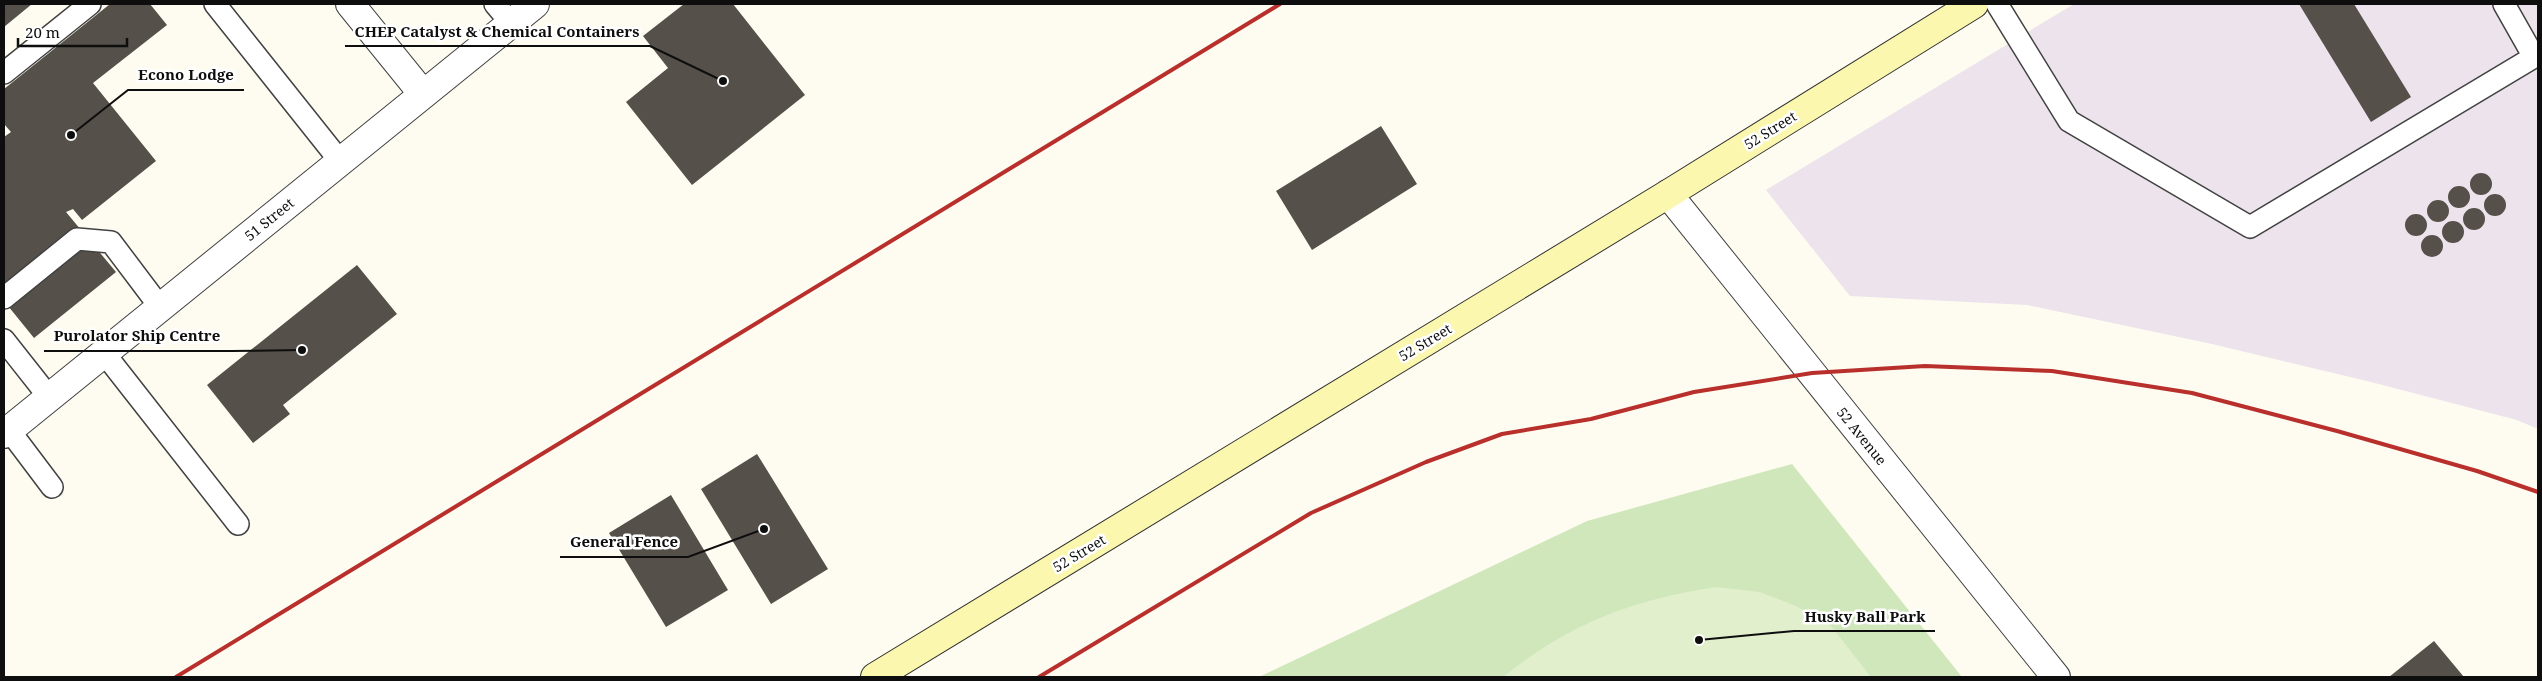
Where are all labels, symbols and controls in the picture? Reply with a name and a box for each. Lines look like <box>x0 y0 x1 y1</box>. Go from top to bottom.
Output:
scale bar <box>18 15 126 47</box>
callout: CHEP Catalyst & Chemical Containers <box>345 16 650 46</box>
text: CHEP Catalyst & Chemical Containers <box>355 21 639 41</box>
text: 20 m <box>25 22 60 42</box>
callout: Econo Lodge <box>128 60 244 90</box>
text: Econo Lodge <box>138 64 234 84</box>
street label: 52 Street <box>1740 106 1800 154</box>
street label: 51 Street <box>240 193 298 245</box>
street label: 52 Street <box>1395 319 1455 365</box>
callout: Purolator Ship Centre <box>44 321 231 351</box>
text: Purolator Ship Centre <box>54 325 220 345</box>
street label: 52 Avenue <box>1833 403 1891 469</box>
callout: General Fence <box>560 527 688 557</box>
street label: 52 Street <box>1049 530 1109 576</box>
text: General Fence <box>570 531 678 551</box>
callout: Husky Ball Park <box>1794 601 1935 631</box>
text: Husky Ball Park <box>1804 606 1926 626</box>

